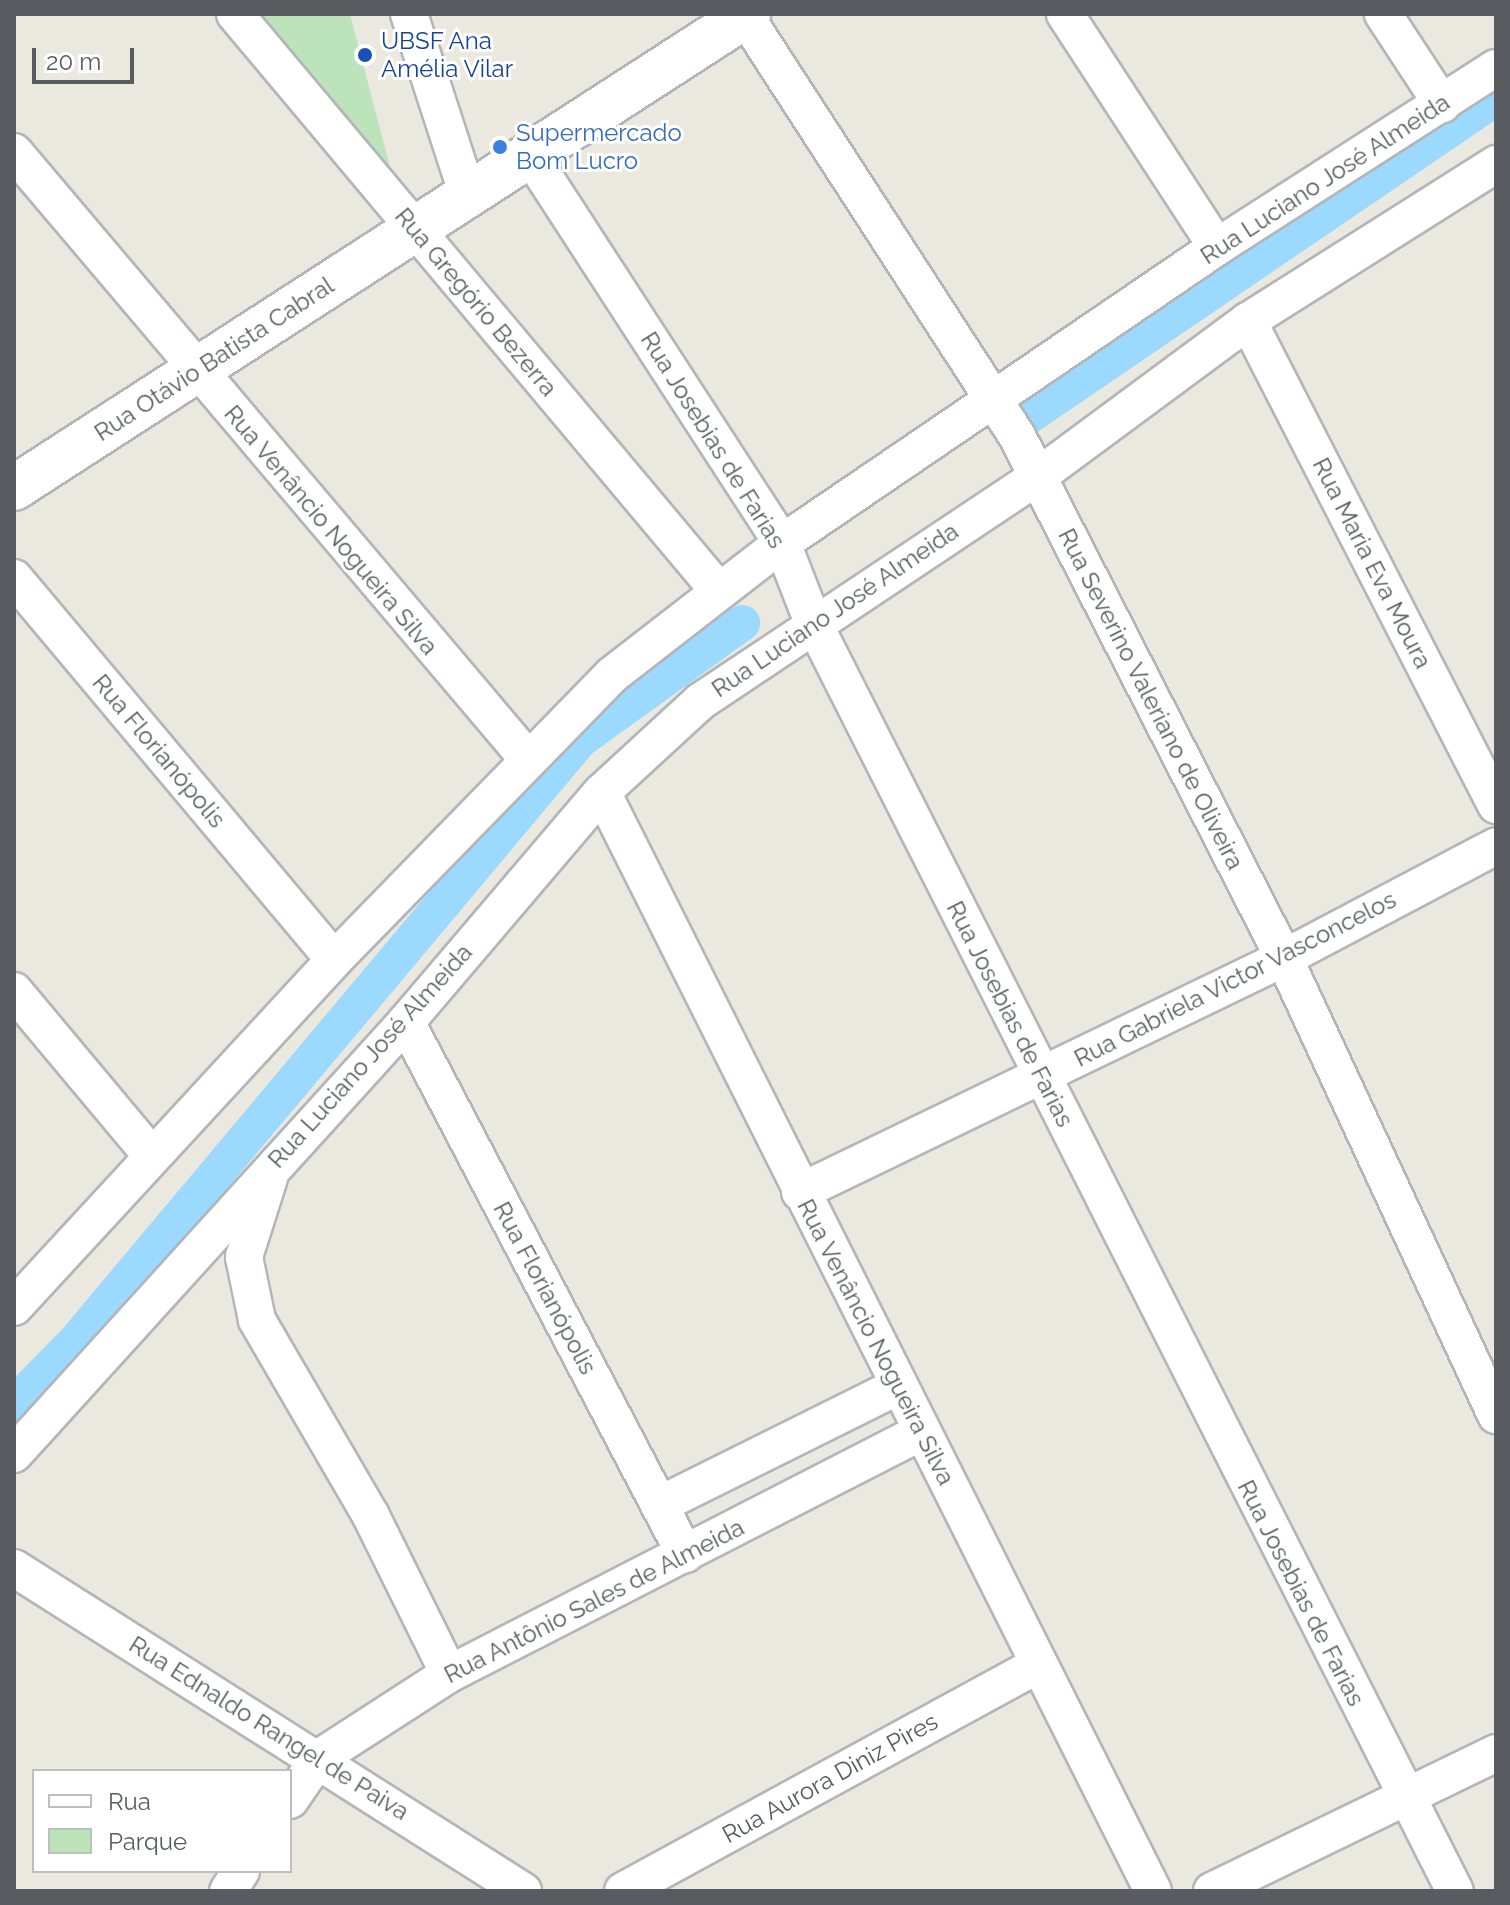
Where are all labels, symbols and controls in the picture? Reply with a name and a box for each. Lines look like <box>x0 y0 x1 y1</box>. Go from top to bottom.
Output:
place label: UBSF Ana Amélia Vilar <box>381 27 514 83</box>
scale bar <box>36 32 138 82</box>
marker: UBSF Ana Amélia Vilar <box>356 46 374 64</box>
text: 20 m <box>46 47 101 76</box>
street label: Rua Luciano José Almeida <box>1194 87 1456 271</box>
place label: Supermercado Bom Lucro <box>516 119 682 175</box>
marker: Supermercado Bom Lucro <box>491 138 509 156</box>
street label: Rua Gregório Bezerra <box>389 202 563 402</box>
street label: Rua Otávio Batista Cabral <box>89 271 339 447</box>
street label: Rua Josebias de Farias <box>634 326 792 554</box>
street label: Rua Venâncio Nogueira Silva <box>218 399 444 661</box>
street label: Rua Maria Eva Moura <box>1306 453 1438 673</box>
street label: Rua Luciano José Almeida <box>706 516 964 704</box>
street label: Rua Severino Valeriano de Oliveira <box>1052 523 1250 875</box>
street label: Rua Florianópolis <box>86 668 232 834</box>
street label: Rua Gabriela Victor Vasconcelos <box>1068 885 1402 1073</box>
street label: Rua Josebias de Farias <box>940 896 1080 1132</box>
street label: Rua Luciano José Almeida <box>261 938 479 1174</box>
street label: Rua Venâncio Nogueira Silva <box>791 1194 961 1490</box>
street label: Rua Florianópolis <box>487 1197 603 1379</box>
street label: Rua Josebias de Farias <box>1231 1475 1371 1711</box>
street label: Rua Antônio Sales de Almeida <box>439 1512 749 1690</box>
street label: Rua Ednaldo Rangel de Paiva <box>124 1630 414 1826</box>
street label: Rua Aurora Diniz Pires <box>717 1707 943 1849</box>
legend <box>32 1769 292 1873</box>
text: Parque <box>108 1827 187 1856</box>

